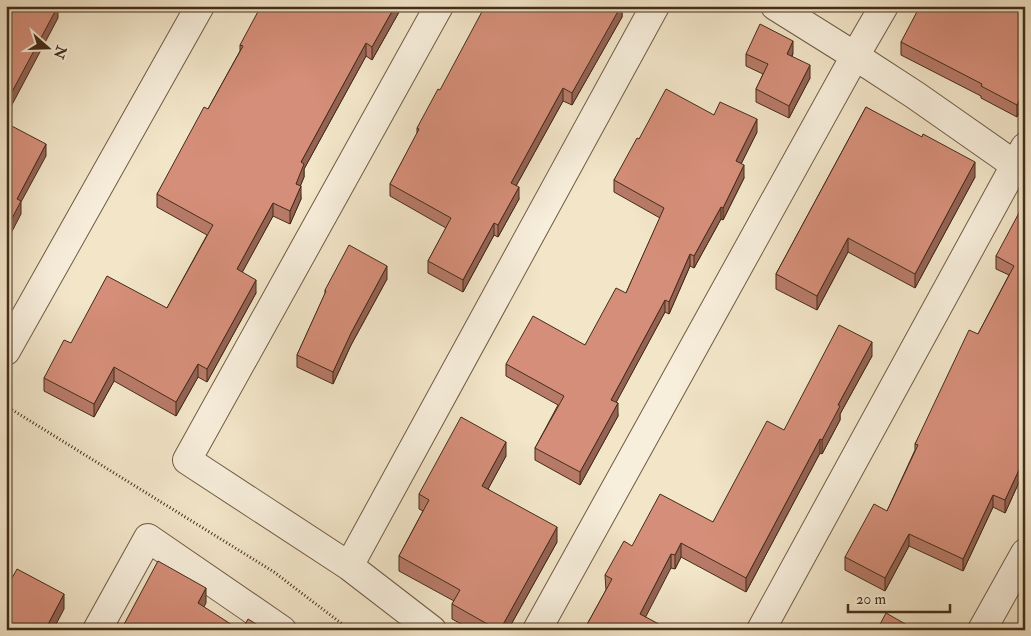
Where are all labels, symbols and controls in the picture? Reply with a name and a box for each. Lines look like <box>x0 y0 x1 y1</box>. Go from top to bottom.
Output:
north arrow <box>22 22 72 72</box>
text: N <box>49 43 70 62</box>
scale bar <box>848 581 951 613</box>
text: 20 m <box>856 590 886 609</box>

